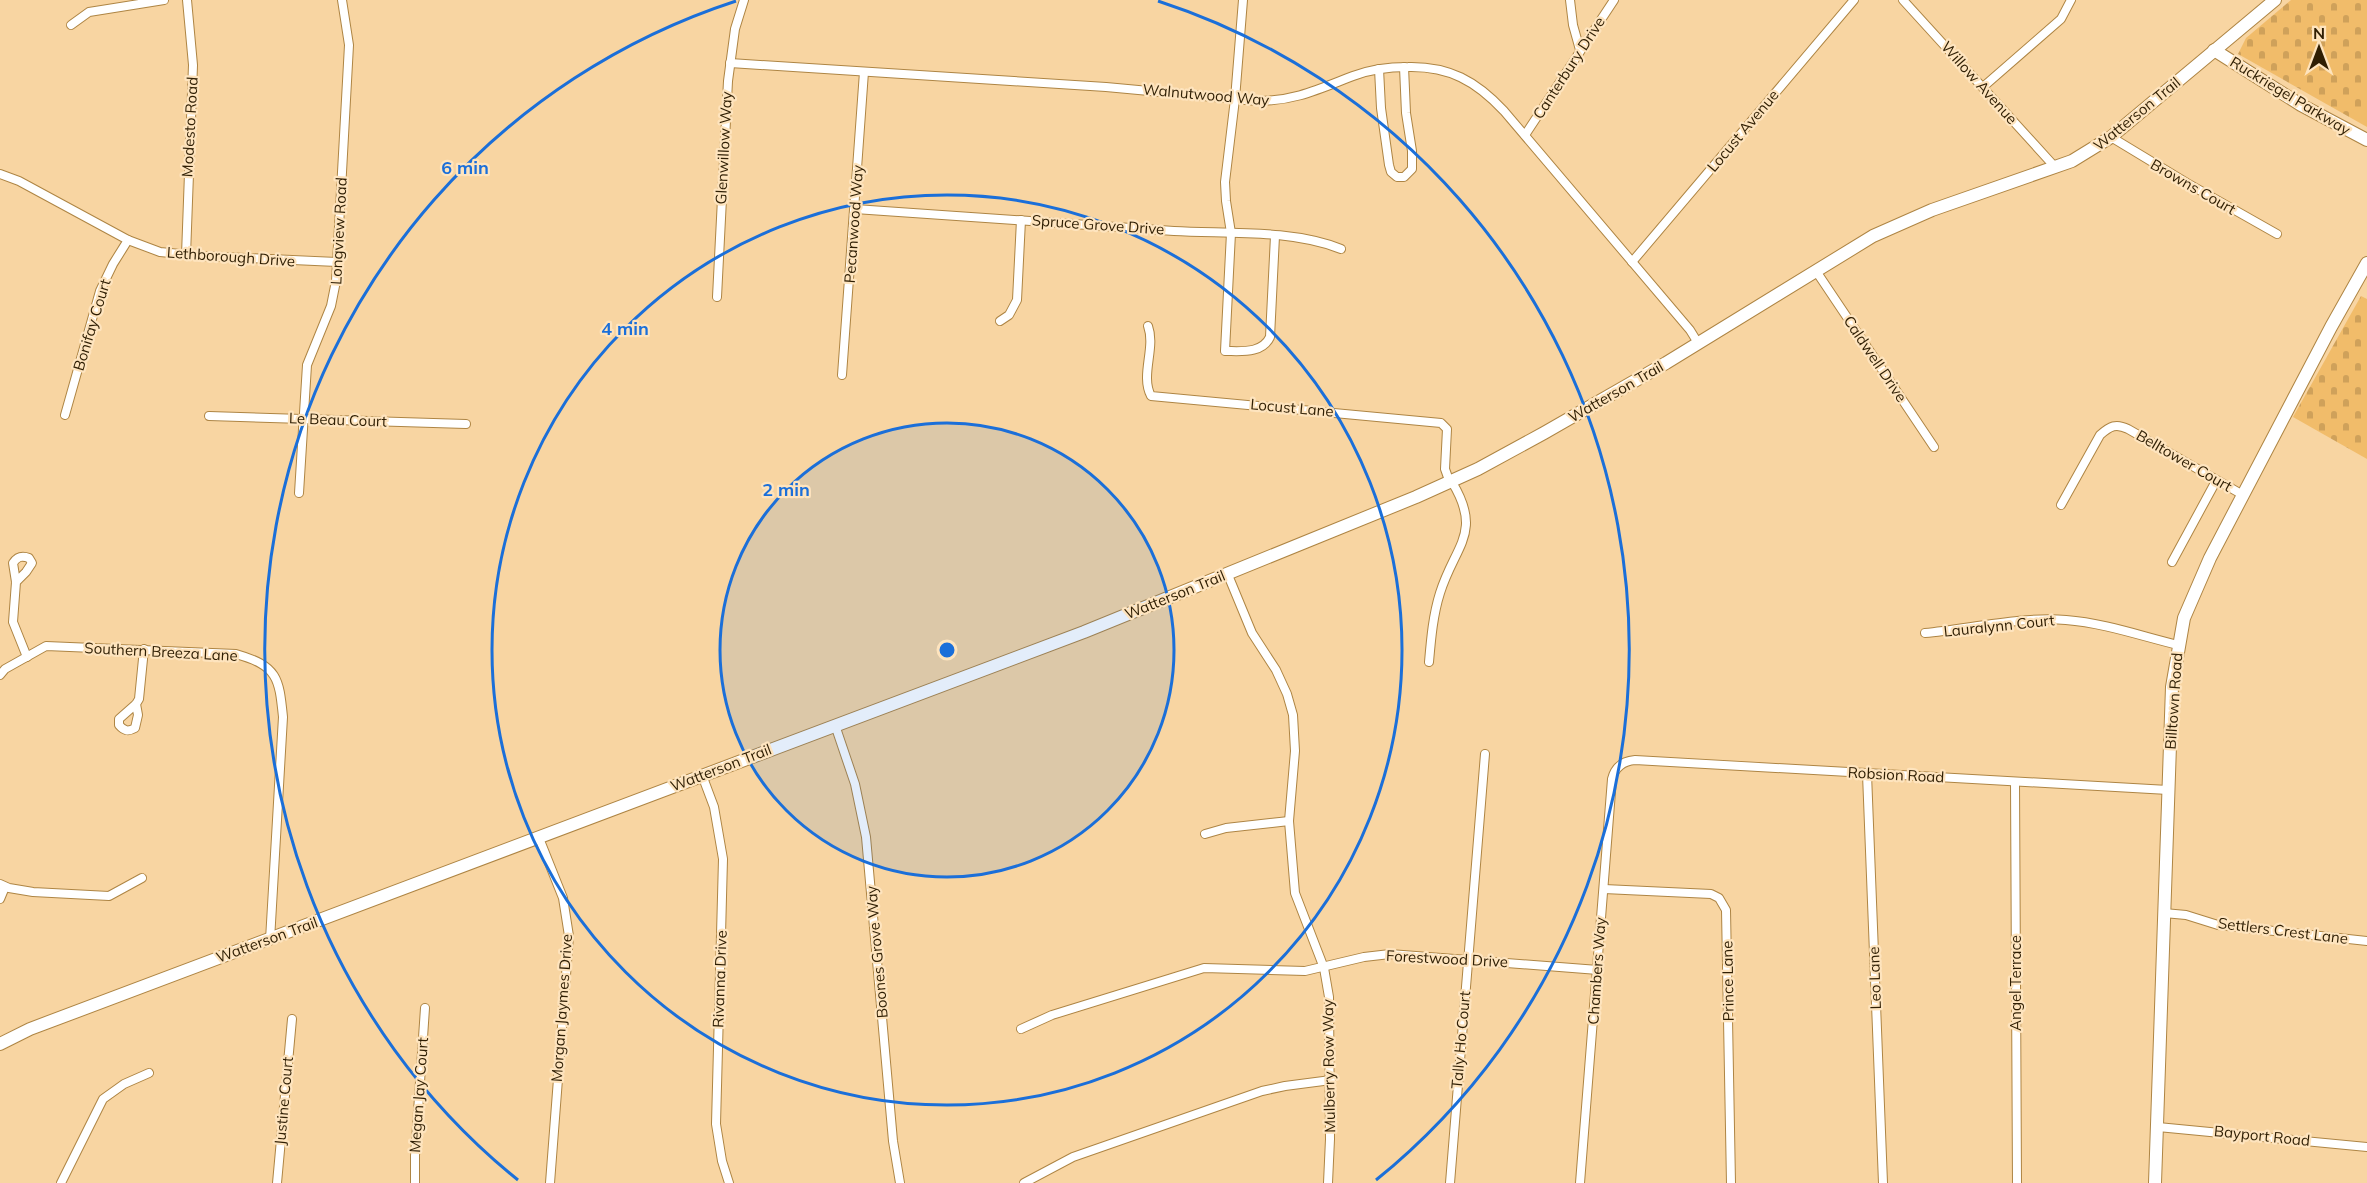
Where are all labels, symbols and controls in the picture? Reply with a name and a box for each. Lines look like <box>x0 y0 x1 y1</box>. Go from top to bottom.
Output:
street label: Canterbury Drive <box>1528 13 1609 122</box>
north arrow <box>2289 18 2349 78</box>
text: N <box>2313 23 2325 43</box>
street label: Willow Avenue <box>1937 37 2022 128</box>
street label: Ruckriegel Parkway <box>2227 52 2354 139</box>
street label: Watterson Trail <box>2089 73 2184 155</box>
street label: Modesto Road <box>177 76 202 178</box>
street label: Walnutwood Way <box>1142 80 1270 109</box>
street label: Locust Avenue <box>1703 86 1783 176</box>
street label: Glenwillow Way <box>711 91 736 205</box>
street label: Browns Court <box>2147 155 2239 219</box>
text: 6 min <box>441 156 489 179</box>
street label: Pecanwood Way <box>840 164 867 284</box>
street label: Longview Road <box>326 177 351 285</box>
street label: Spruce Grove Drive <box>1031 210 1165 239</box>
street label: Lethborough Drive <box>166 243 296 270</box>
street label: Bonifay Court <box>69 277 114 373</box>
street label: Caldwell Drive <box>1840 312 1911 405</box>
text: 4 min <box>601 317 649 340</box>
street label: Watterson Trail <box>1565 357 1667 426</box>
street label: Locust Lane <box>1250 394 1334 421</box>
street label: Le Beau Court <box>289 408 387 431</box>
street label: Belltower Court <box>2133 425 2236 496</box>
text: 2 min <box>762 478 810 501</box>
street label: Watterson Trail <box>1122 566 1228 623</box>
street label: Lauralynn Court <box>1943 610 2055 641</box>
street label: Southern Breeza Lane <box>84 638 238 665</box>
centre of rings <box>937 640 957 660</box>
street label: Billtown Road <box>2161 652 2186 750</box>
street label: Watterson Trail <box>668 740 774 796</box>
street label: Robsion Road <box>1847 762 1945 787</box>
street label: Boones Grove Way <box>861 885 892 1019</box>
street label: Watterson Trail <box>213 912 320 967</box>
street label: Settlers Crest Lane <box>2217 913 2349 948</box>
street label: Chambers Way <box>1583 916 1610 1025</box>
street label: Rivanna Drive <box>708 930 731 1028</box>
street label: Morgan Jaymes Drive <box>547 933 576 1083</box>
street label: Angel Terrace <box>2006 935 2025 1031</box>
street label: Prince Lane <box>1717 940 1738 1022</box>
street label: Forestwood Drive <box>1386 946 1509 971</box>
street label: Leo Lane <box>1864 946 1885 1010</box>
street label: Tally Ho Court <box>1447 990 1474 1090</box>
street label: Mulberry Row Way <box>1318 999 1339 1133</box>
street label: Megan Jay Court <box>405 1037 432 1153</box>
street label: Justine Court <box>270 1056 297 1146</box>
street label: Bayport Road <box>2213 1121 2311 1150</box>

